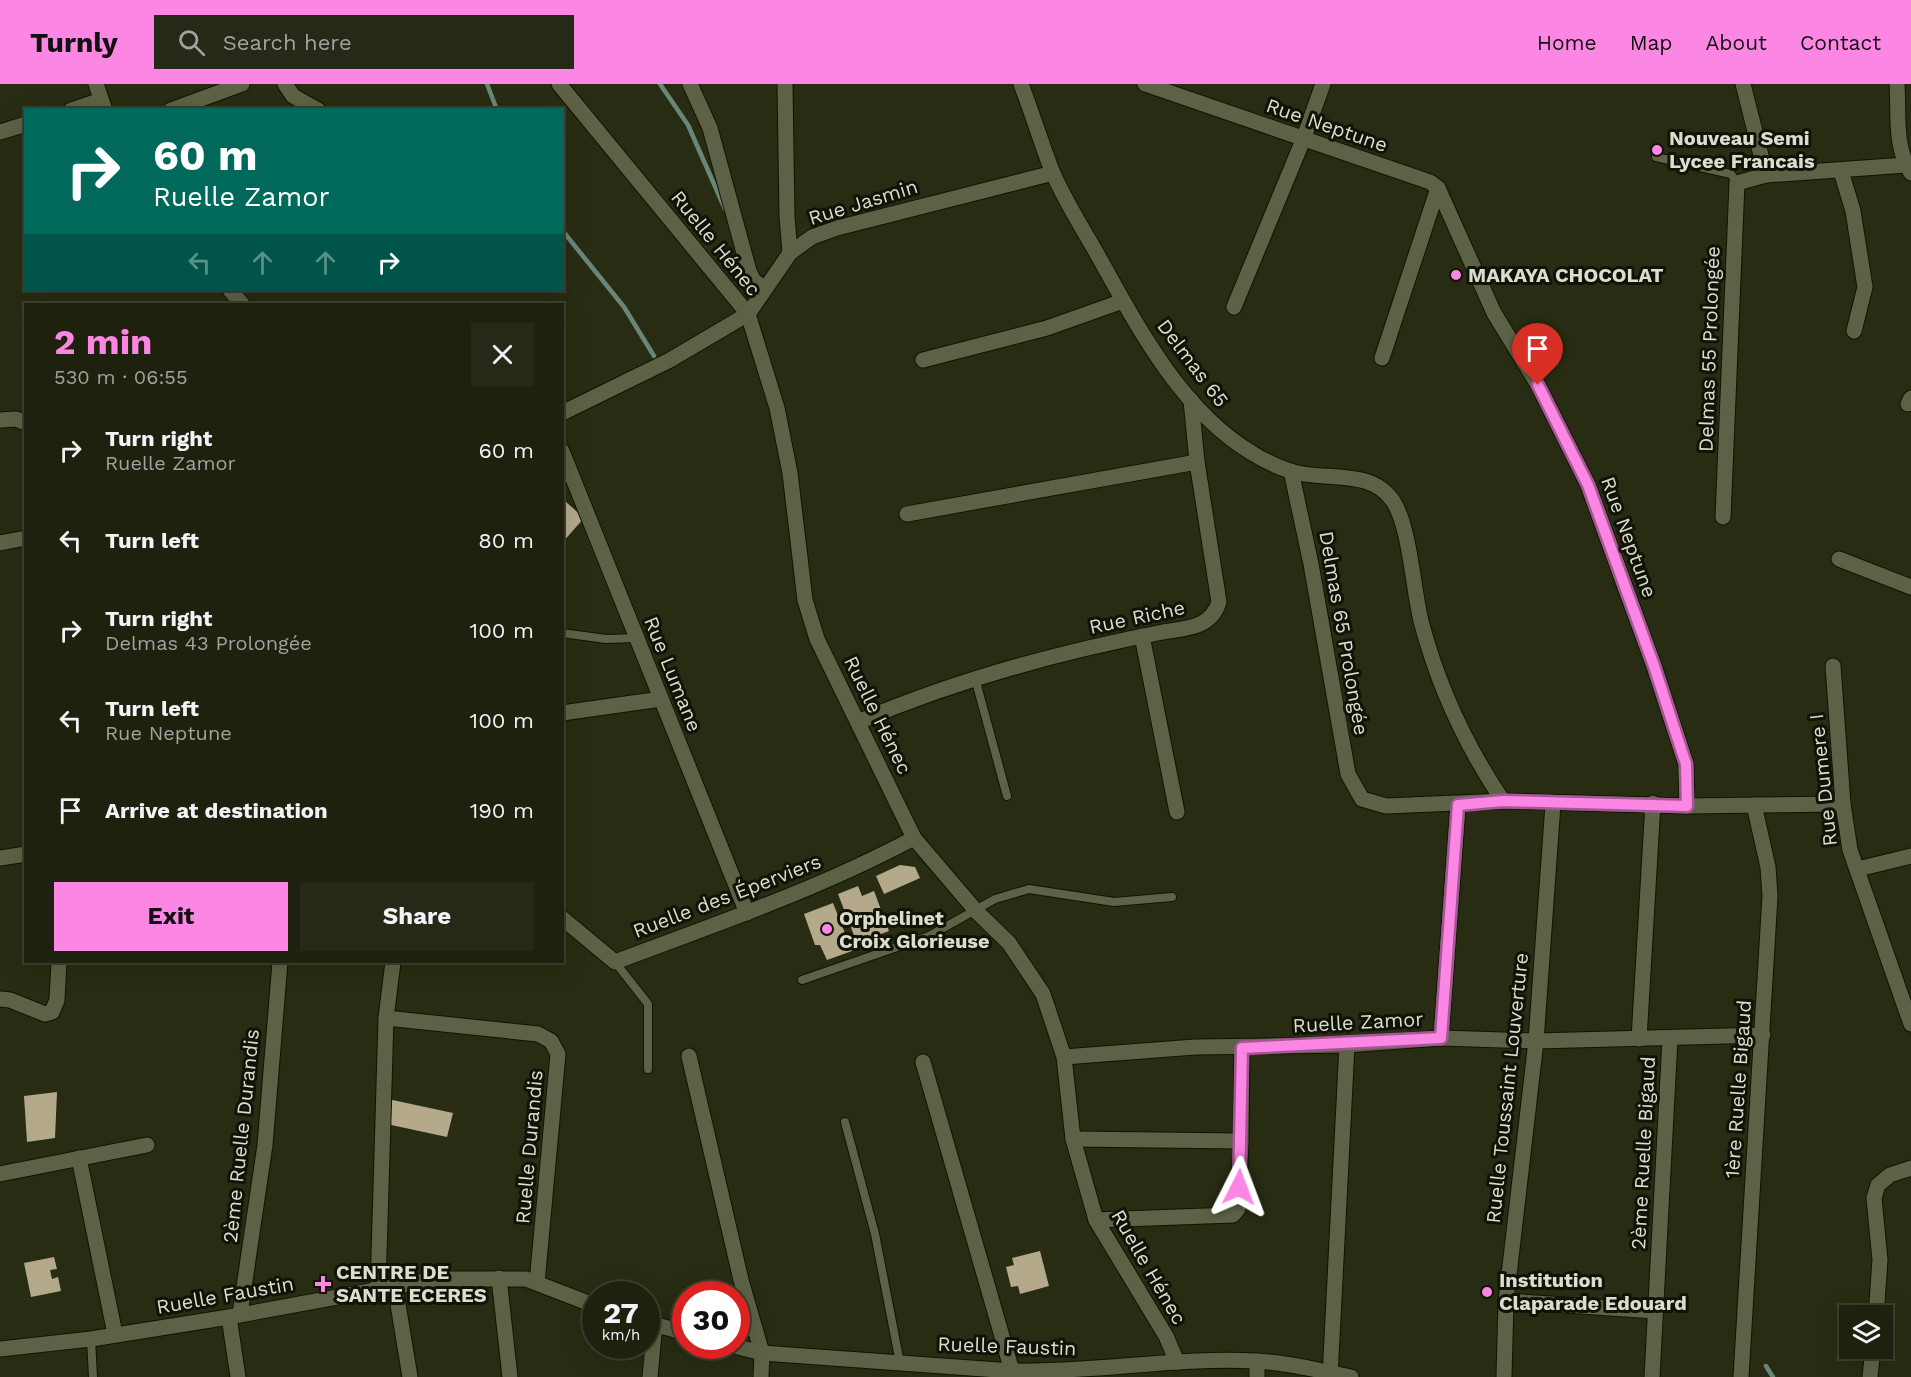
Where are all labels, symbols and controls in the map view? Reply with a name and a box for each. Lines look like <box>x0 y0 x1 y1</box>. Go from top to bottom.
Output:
search box <box>154 15 574 69</box>
text: Turnly <box>30 26 118 59</box>
icon: search <box>175 26 208 59</box>
text: Search here <box>223 30 352 55</box>
text: Home <box>1537 30 1597 55</box>
text: Map <box>1630 30 1673 55</box>
text: About <box>1706 30 1767 55</box>
text: Contact <box>1800 30 1881 55</box>
street label: Rue Neptune <box>1263 93 1391 157</box>
place label: Nouveau Semi Lycee Francais <box>1669 126 1815 173</box>
text: 60 m <box>153 131 257 180</box>
icon: right <box>54 132 132 210</box>
marker: Nouveau Semi Lycee Francais <box>1650 143 1664 157</box>
street label: Rue Jasmin <box>806 174 920 230</box>
text: Ruelle Zamor <box>153 181 329 213</box>
street label: Ruelle Hénec <box>666 185 766 301</box>
icon: left <box>183 246 216 279</box>
icon: ahead <box>246 246 279 279</box>
icon: ahead <box>309 246 342 279</box>
icon: right <box>372 246 405 279</box>
street label: Delmas 55 Prolongée <box>1693 246 1725 452</box>
place label: MAKAYA CHOCOLAT <box>1468 263 1663 287</box>
marker: MAKAYA CHOCOLAT <box>1449 268 1463 282</box>
street label: Delmas 65 <box>1152 314 1234 412</box>
text: 2 min <box>54 321 152 363</box>
button: close <box>471 323 534 386</box>
pin <box>1512 323 1563 385</box>
icon: arrive <box>1521 332 1554 365</box>
text: 530 m · 06:55 <box>54 365 188 389</box>
text: Turn right <box>105 426 212 451</box>
icon: right <box>54 434 87 467</box>
text: 60 m <box>478 438 534 463</box>
text: Ruelle Zamor <box>105 451 236 475</box>
street label: Rue Neptune <box>1596 473 1662 601</box>
icon: left <box>54 524 87 557</box>
text: Turn left <box>105 528 199 553</box>
text: 80 m <box>478 528 534 553</box>
street label: Delmas 65 Prolongée <box>1314 529 1374 737</box>
street label: Rue Riche <box>1087 595 1187 639</box>
text: Turn right <box>105 606 212 631</box>
street label: Rue Lumane <box>639 613 707 735</box>
icon: right <box>54 614 87 647</box>
text: 100 m <box>470 618 534 643</box>
text: Delmas 43 Prolongée <box>105 631 312 655</box>
street label: Ruelle Hénec <box>839 652 917 778</box>
text: Turn left <box>105 696 199 721</box>
icon: left <box>54 704 87 737</box>
text: 100 m <box>470 708 534 733</box>
street label: Rue Dumere I <box>1804 712 1842 848</box>
text: Rue Neptune <box>105 721 232 745</box>
icon: arrive <box>54 794 87 827</box>
text: Arrive at destination <box>105 798 328 823</box>
text: 190 m <box>470 798 534 823</box>
street label: Ruelle des Éperviers <box>630 849 824 943</box>
button: Exit <box>54 882 288 951</box>
button: Share <box>300 882 534 951</box>
place label: Orphelinet Croix Glorieuse <box>839 906 990 953</box>
marker: Orphelinet Croix Glorieuse <box>820 922 834 936</box>
street label: Ruelle Toussaint Louverture <box>1481 951 1533 1225</box>
street label: 1ère Ruelle Bigaud <box>1720 999 1756 1179</box>
street label: Ruelle Zamor <box>1292 1007 1424 1037</box>
street label: 2ème Ruelle Durandis <box>218 1028 264 1244</box>
street label: 2ème Ruelle Bigaud <box>1626 1056 1660 1250</box>
street label: Ruelle Durandis <box>510 1069 548 1225</box>
position arrow <box>1207 1155 1271 1219</box>
street label: Ruelle Hénec <box>1106 1205 1192 1329</box>
place label: CENTRE DE SANTE ECERES <box>336 1260 487 1307</box>
place label: Institution Claparade Edouard <box>1499 1268 1687 1315</box>
street label: Ruelle Faustin <box>154 1271 296 1319</box>
marker: CENTRE DE SANTE ECERES <box>314 1275 332 1293</box>
speed limit sign: 30 <box>672 1281 750 1359</box>
marker: Institution Claparade Edouard <box>1480 1285 1494 1299</box>
text: 27 <box>603 1295 639 1330</box>
map controls <box>1839 1305 1893 1359</box>
button: layers <box>1839 1305 1893 1359</box>
text: km/h <box>602 1326 640 1344</box>
street label: Ruelle Faustin <box>937 1332 1077 1360</box>

